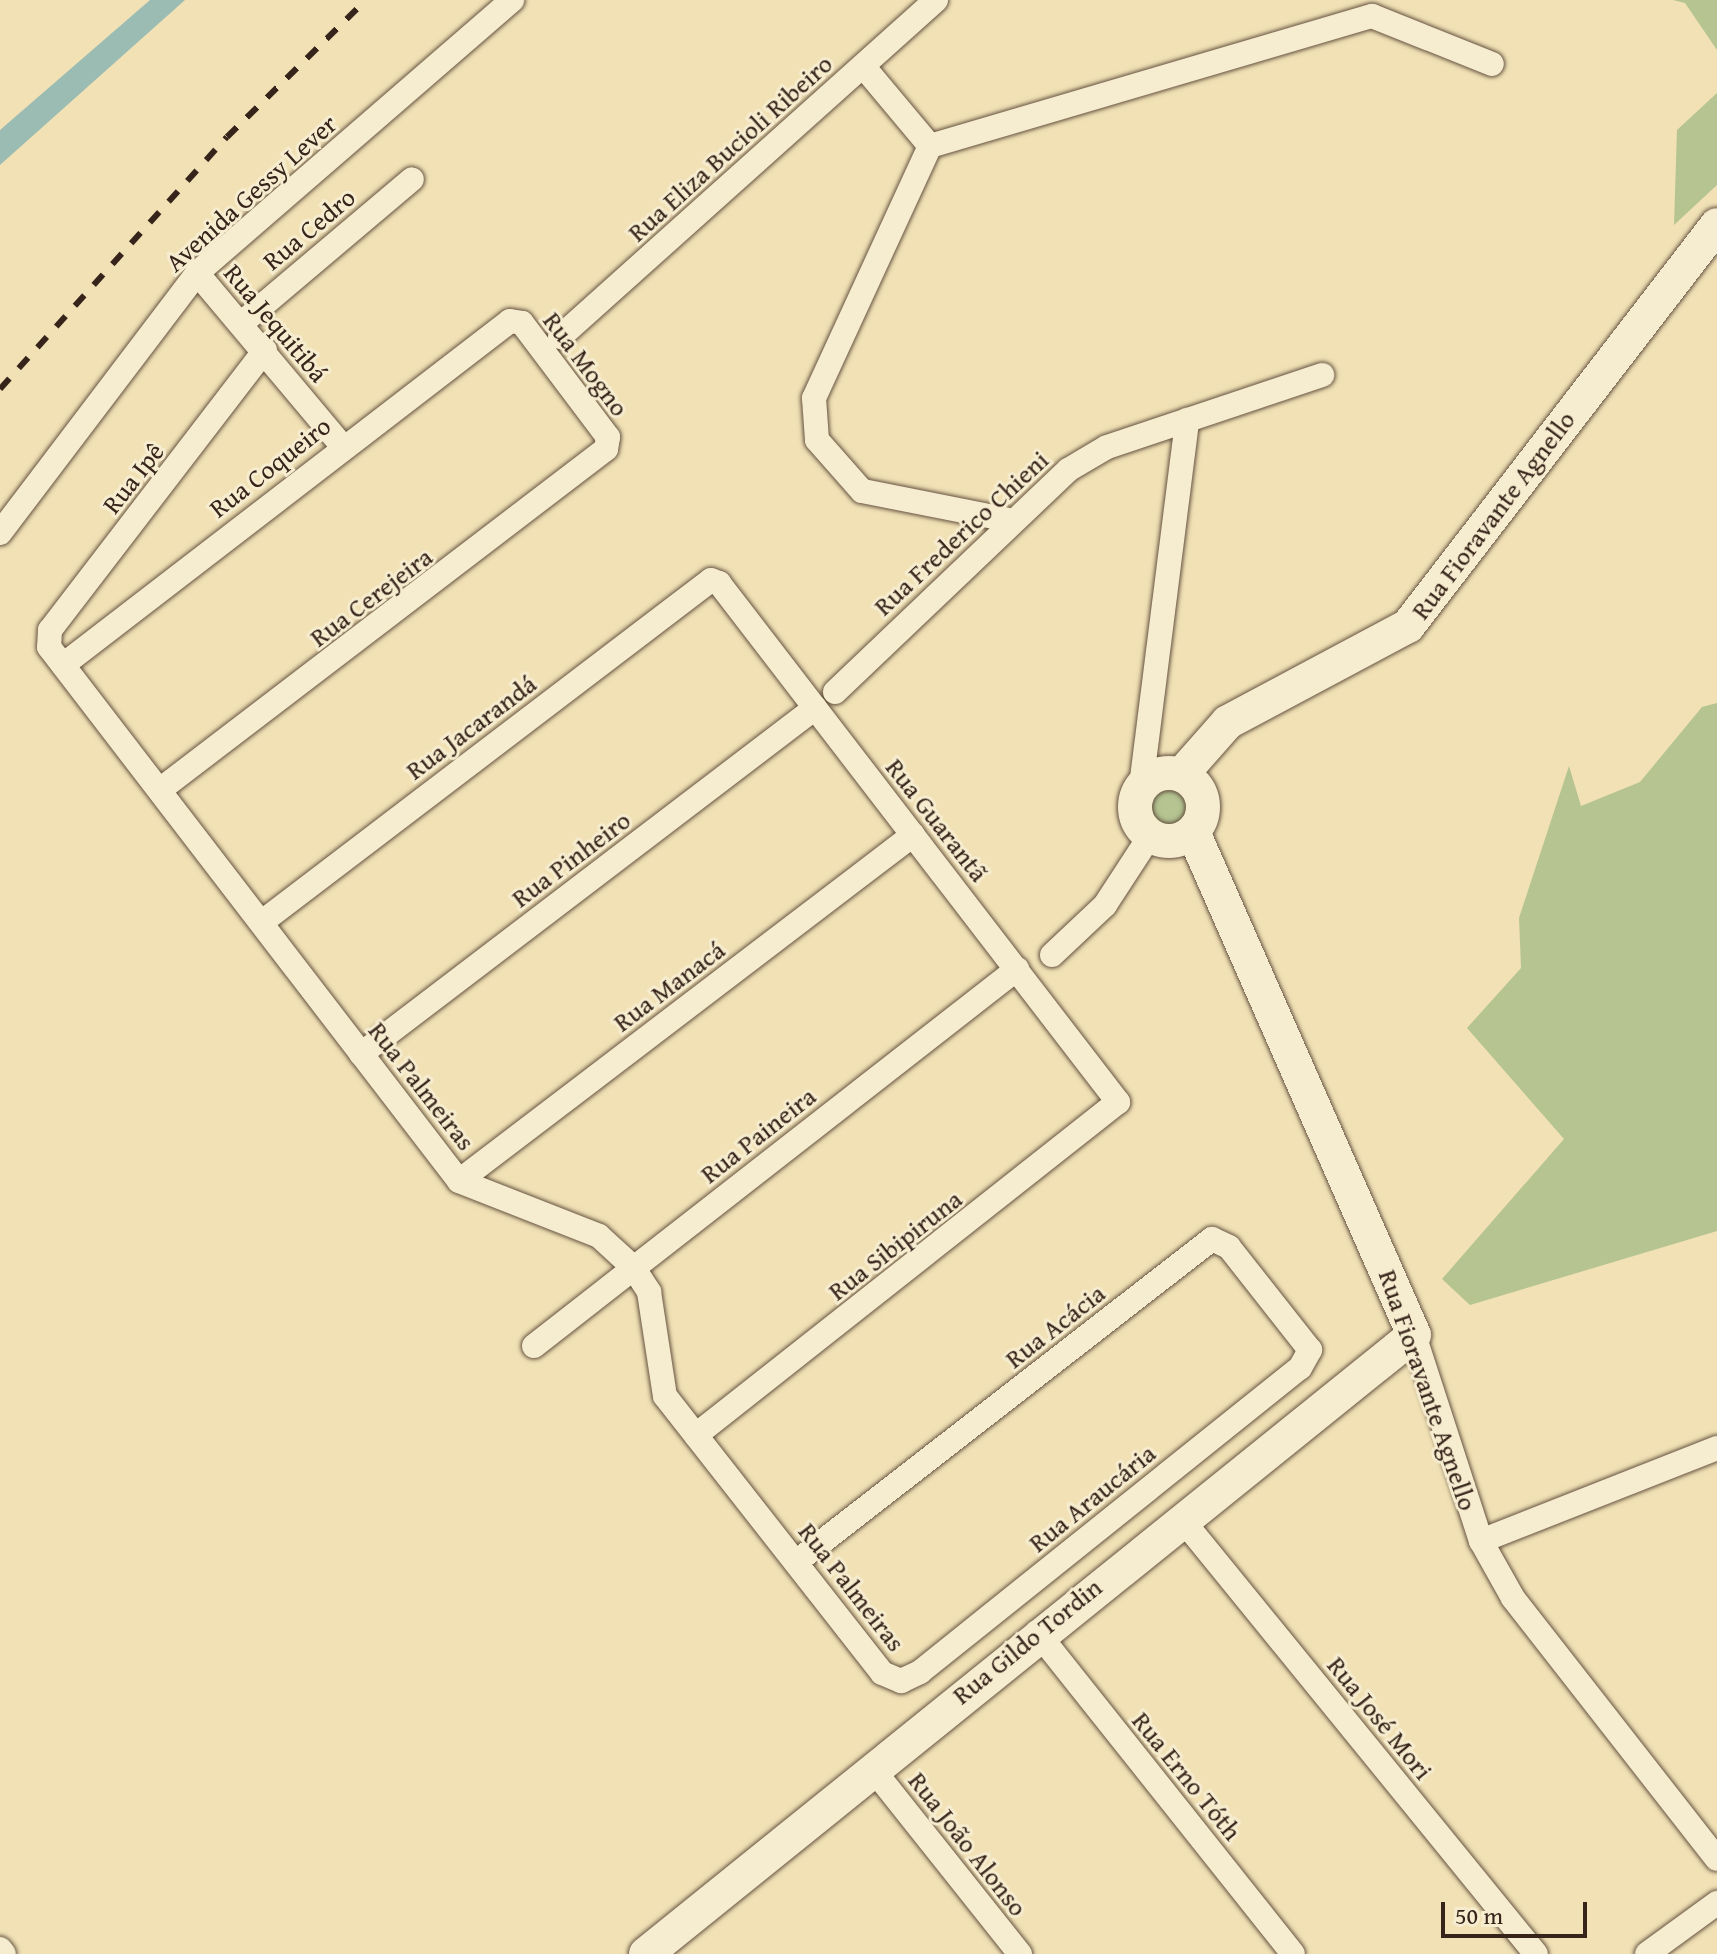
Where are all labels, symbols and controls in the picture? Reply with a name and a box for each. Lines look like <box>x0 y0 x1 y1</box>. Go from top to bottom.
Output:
street label: Rua Eliza Bucioli Ribeiro <box>621 48 839 248</box>
street label: Avenida Gessy Lever <box>159 108 343 278</box>
street label: Rua Cedro <box>257 181 361 277</box>
street label: Rua Jequitibá <box>218 258 334 388</box>
street label: Rua Mogno <box>537 306 635 422</box>
street label: Rua Fioravante Agnello <box>1405 405 1581 625</box>
street label: Rua Coqueiro <box>203 410 337 524</box>
street label: Rua Ipê <box>96 436 170 520</box>
street label: Rua Frederico Chieni <box>867 444 1055 622</box>
street label: Rua Cerejeira <box>304 541 438 653</box>
street label: Rua Jacarandá <box>400 668 542 786</box>
street label: Rua Guarantã <box>879 752 995 888</box>
street label: Rua Pinheiro <box>505 804 637 914</box>
street label: Rua Manacá <box>607 934 731 1038</box>
street label: Rua Palmeiras <box>362 1016 482 1156</box>
street label: Rua Paineira <box>694 1080 822 1190</box>
street label: Rua Sibipiruna <box>822 1183 968 1307</box>
street label: Rua Fioravante Agnello <box>1372 1266 1484 1514</box>
street label: Rua Acácia <box>999 1277 1111 1375</box>
street label: Rua Araucária <box>1022 1437 1162 1559</box>
street label: Rua Palmeiras <box>792 1517 912 1657</box>
street label: Rua Gildo Tordin <box>946 1571 1108 1711</box>
street label: Rua José Mori <box>1321 1650 1439 1786</box>
street label: Rua Erno Tóth <box>1126 1706 1248 1846</box>
street label: Rua João Alonso <box>902 1766 1034 1922</box>
scale bar <box>1445 1886 1591 1936</box>
text: 50 m <box>1455 1898 1503 1933</box>

